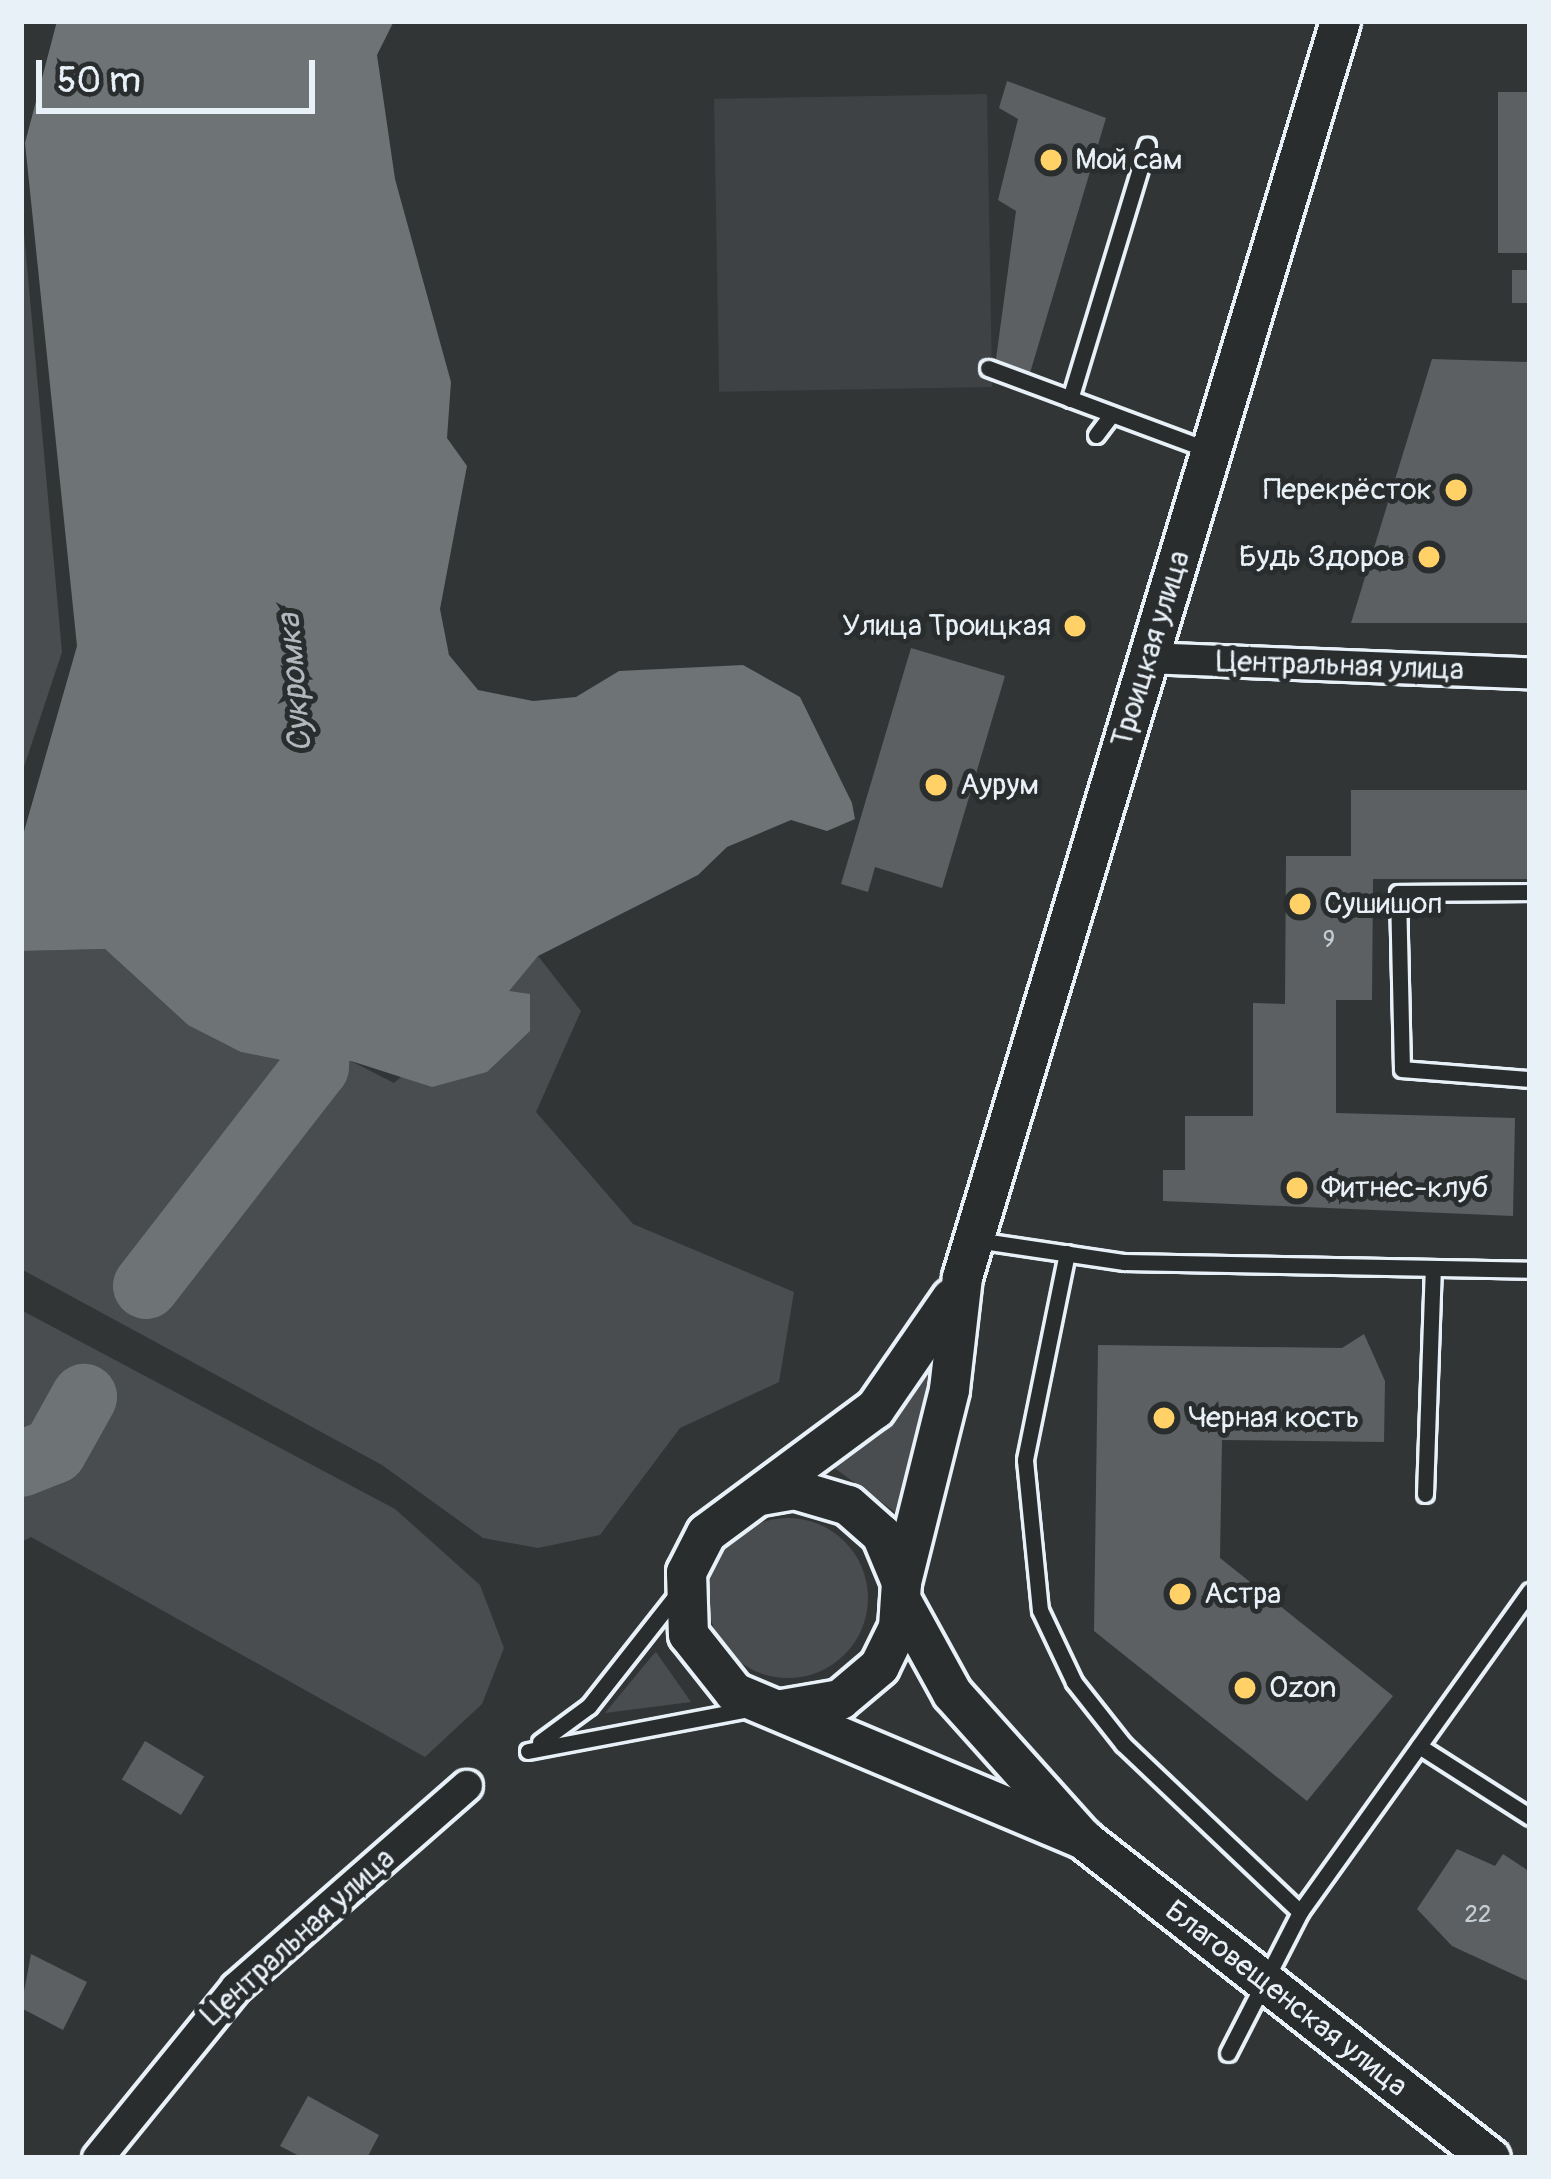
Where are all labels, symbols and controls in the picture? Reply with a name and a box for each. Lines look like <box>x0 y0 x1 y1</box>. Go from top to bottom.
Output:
scale bar <box>42 36 321 110</box>
text: 50 m <box>57 58 141 103</box>
place label: Мой сам <box>1075 142 1183 178</box>
marker: Мой сам <box>1038 147 1064 173</box>
place label: Перекрёсток <box>1263 472 1432 508</box>
marker: Перекрёсток <box>1443 477 1469 503</box>
place label: Будь Здоров <box>1239 539 1405 575</box>
marker: Будь Здоров <box>1416 544 1442 570</box>
street label: Троицкая улица <box>1104 546 1198 752</box>
place label: Улица Троицкая <box>842 608 1051 644</box>
water label: Сукромка <box>269 612 321 754</box>
marker: Улица Троицкая <box>1062 613 1088 639</box>
street label: Центральная улица <box>1215 644 1465 688</box>
place label: Аурум <box>960 767 1039 803</box>
marker: Аурум <box>923 772 949 798</box>
place label: Сушишоп <box>1324 886 1443 922</box>
marker: Сушишоп <box>1287 891 1313 917</box>
house number: 9 <box>1323 926 1335 954</box>
place label: Фитнес-клуб <box>1321 1170 1489 1206</box>
marker: Фитнес-клуб <box>1284 1175 1310 1201</box>
place label: Черная кость <box>1188 1400 1360 1436</box>
marker: Черная кость <box>1151 1405 1177 1431</box>
place label: Астра <box>1204 1576 1281 1612</box>
marker: Астра <box>1167 1581 1193 1607</box>
place label: Ozon <box>1269 1670 1336 1706</box>
marker: Ozon <box>1232 1675 1258 1701</box>
street label: Центральная улица <box>194 1841 402 2033</box>
street label: Благовещенская улица <box>1158 1893 1414 2105</box>
house number: 22 <box>1465 1901 1491 1929</box>

